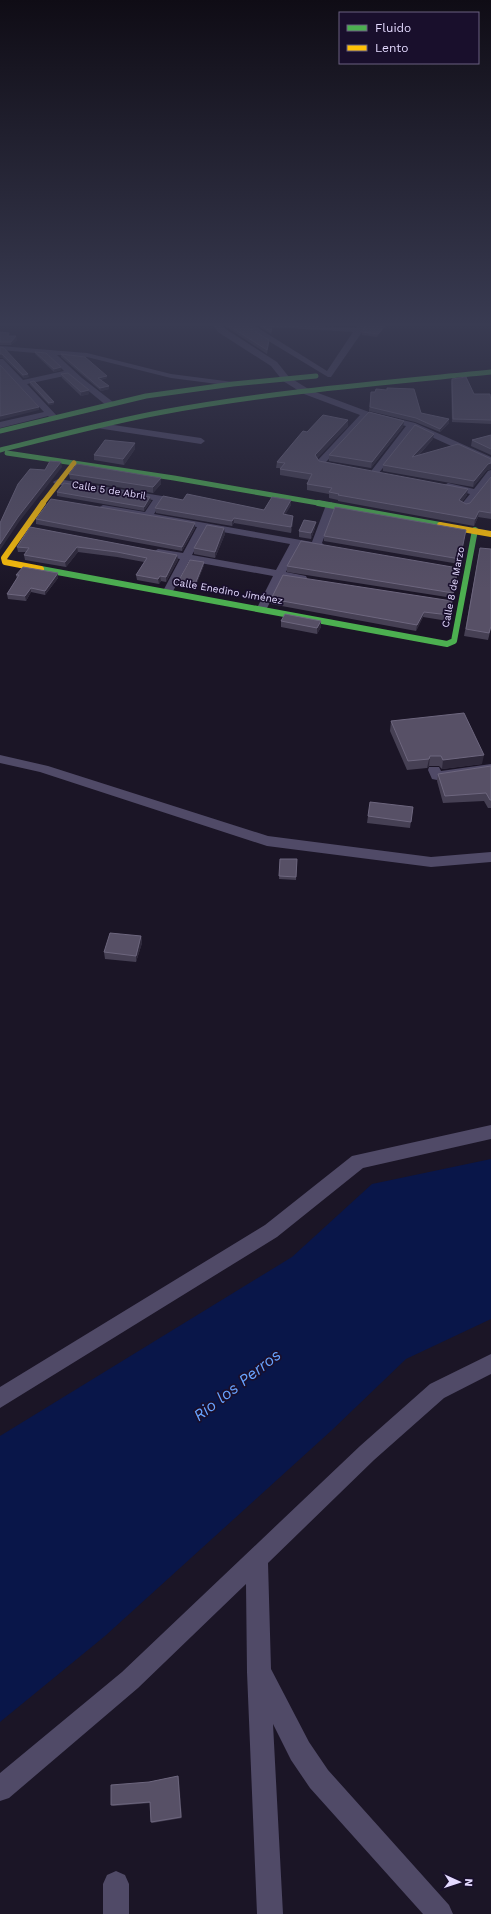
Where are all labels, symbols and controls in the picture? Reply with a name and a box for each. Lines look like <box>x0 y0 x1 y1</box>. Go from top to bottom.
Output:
legend <box>339 12 479 64</box>
text: Fluido <box>375 21 411 35</box>
text: Lento <box>375 41 409 55</box>
street label: Calle 5 de Abril <box>71 479 147 501</box>
street label: Calle 8 de Marzo <box>440 546 466 628</box>
street label: Calle Enedino Jiménez <box>172 576 284 606</box>
water label: Rio los Perros <box>190 1345 284 1425</box>
north arrow <box>439 1862 479 1902</box>
text: N <box>462 1878 475 1887</box>

